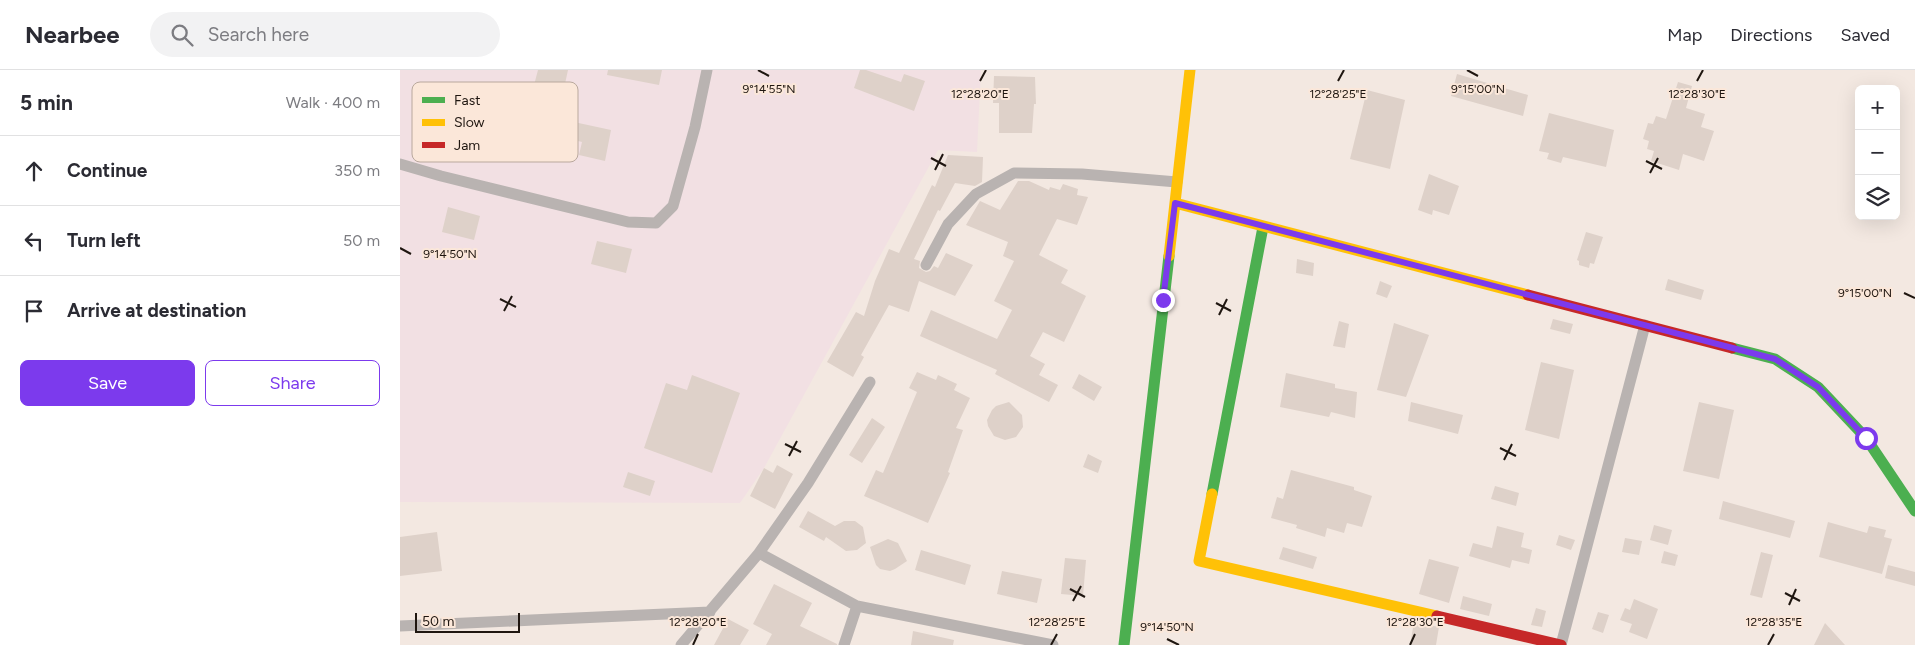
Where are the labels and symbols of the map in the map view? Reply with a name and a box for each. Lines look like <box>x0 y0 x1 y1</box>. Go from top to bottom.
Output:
legend <box>412 82 578 162</box>
text: 9°14'55"N <box>743 82 795 96</box>
text: 9°15'00"N <box>1451 82 1505 96</box>
text: 12°28'20"E <box>951 87 1009 101</box>
text: 12°28'25"E <box>1309 87 1367 101</box>
text: 12°28'30"E <box>1668 87 1726 101</box>
text: Fast <box>454 92 480 109</box>
text: Slow <box>454 114 485 131</box>
text: Jam <box>454 137 480 154</box>
text: 9°14'50"N <box>423 247 477 261</box>
text: 9°15'00"N <box>1838 286 1892 300</box>
route end <box>1152 289 1175 312</box>
route start <box>1855 427 1878 450</box>
scale bar <box>415 610 520 633</box>
text: 12°28'20"E <box>669 615 727 629</box>
text: 12°28'25"E <box>1028 615 1086 629</box>
text: 12°28'30"E <box>1386 615 1444 629</box>
text: 12°28'35"E <box>1746 615 1802 629</box>
text: 9°14'50"N <box>1140 620 1194 634</box>

